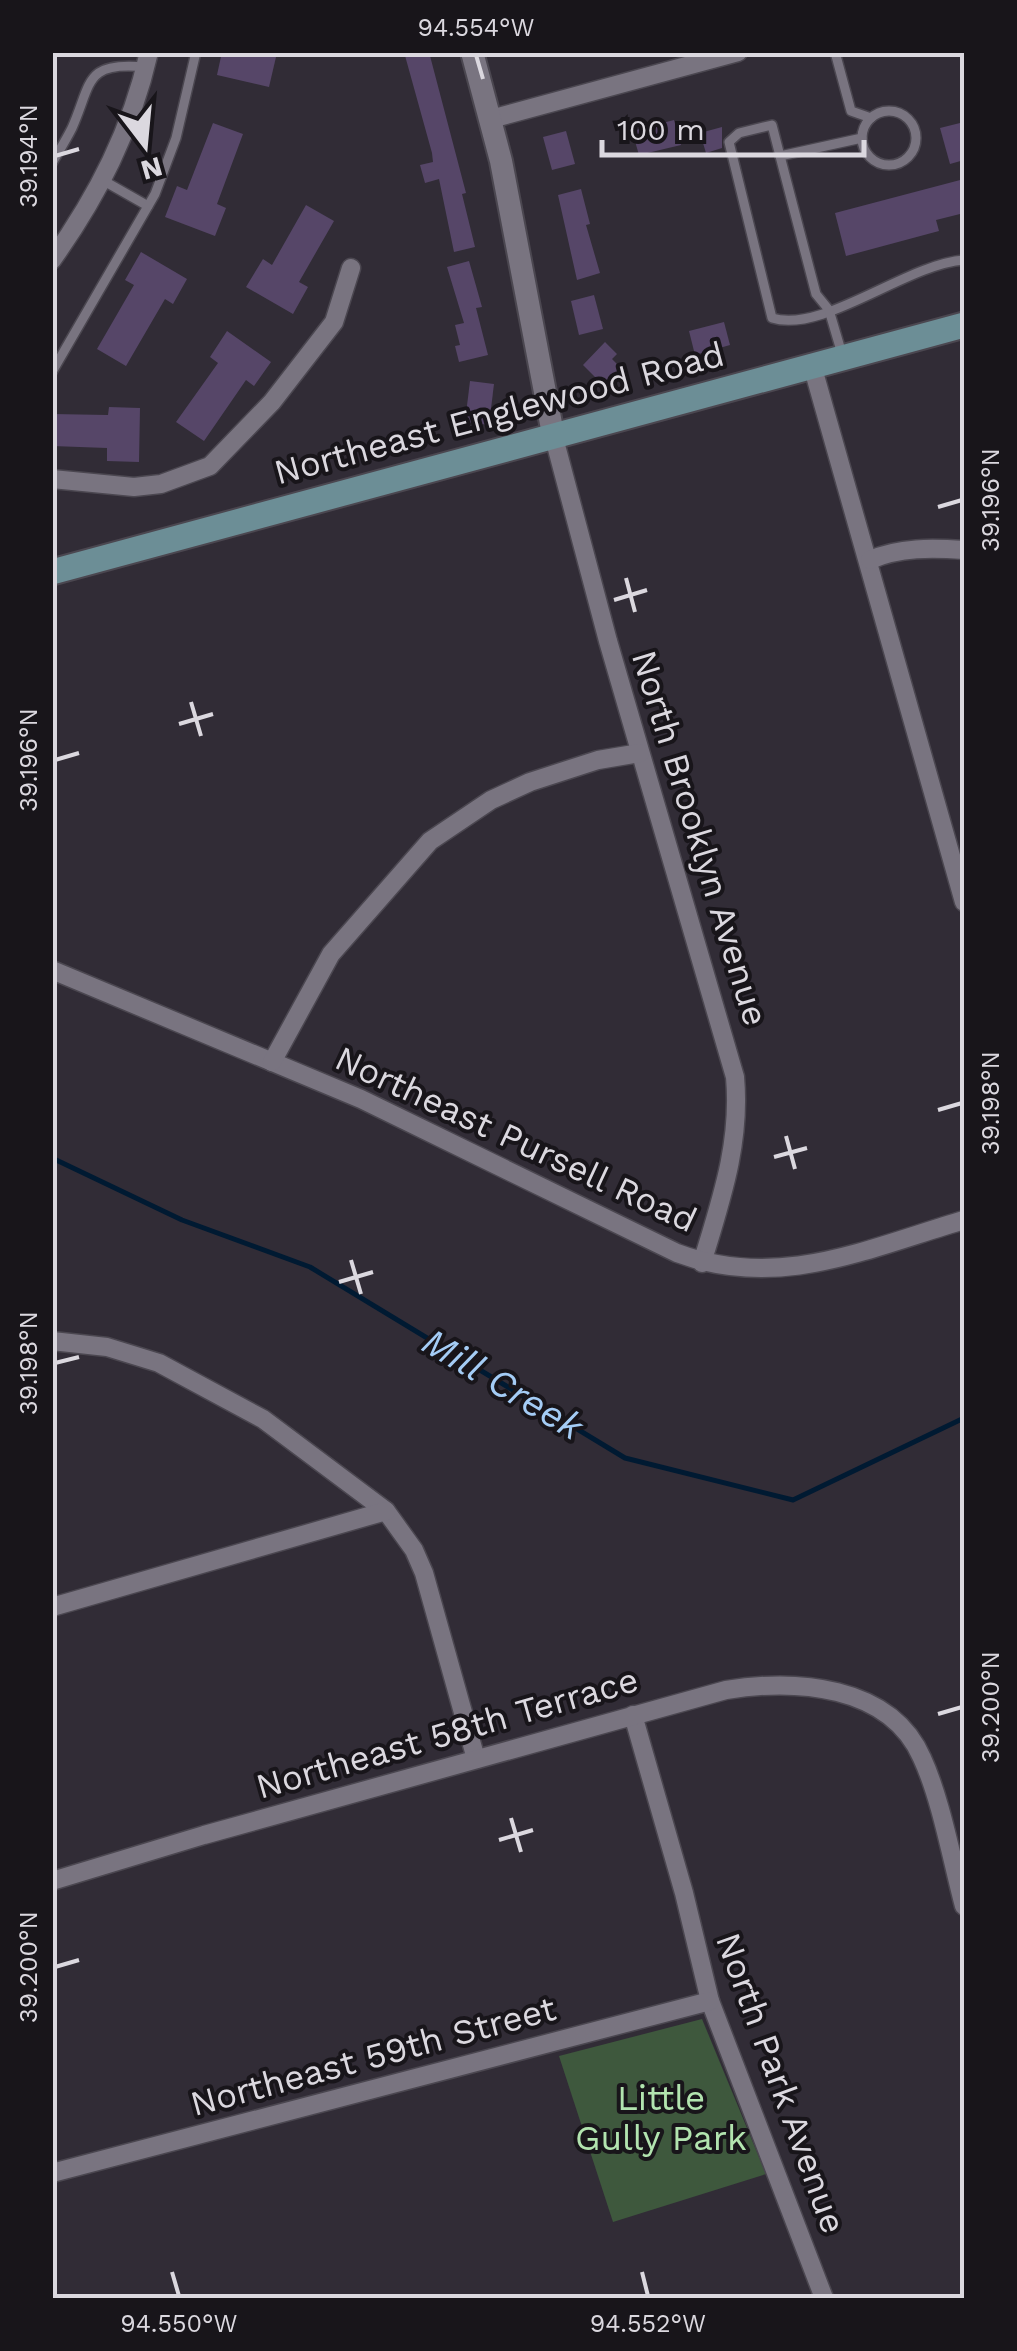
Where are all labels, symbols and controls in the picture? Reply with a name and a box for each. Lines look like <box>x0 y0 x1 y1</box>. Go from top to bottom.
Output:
text: 94.554°W <box>418 13 534 42</box>
north arrow <box>95 95 195 195</box>
scale bar <box>602 95 864 157</box>
text: 39.194°N <box>14 104 43 208</box>
text: 100 m <box>617 112 705 147</box>
text: N <box>137 150 166 187</box>
street label: Northeast Englewood Road <box>269 333 729 493</box>
text: 39.196°N <box>976 448 1005 552</box>
street label: North Brooklyn Avenue <box>623 645 777 1031</box>
text: 39.196°N <box>14 708 43 812</box>
street label: Northeast Pursell Road <box>329 1037 703 1241</box>
text: 39.198°N <box>976 1051 1005 1155</box>
text: 39.198°N <box>14 1311 43 1415</box>
water label: Mill Creek <box>415 1319 592 1450</box>
text: 39.200°N <box>976 1651 1005 1763</box>
street label: Northeast 58th Terrace <box>251 1658 643 1808</box>
text: 39.200°N <box>14 1911 43 2023</box>
street label: North Park Avenue <box>707 1927 855 2239</box>
street label: Northeast 59th Street <box>186 1987 561 2125</box>
park label: Little Gully Park <box>575 2077 747 2159</box>
text: 94.550°W <box>120 2309 238 2338</box>
text: 94.552°W <box>590 2309 706 2338</box>

